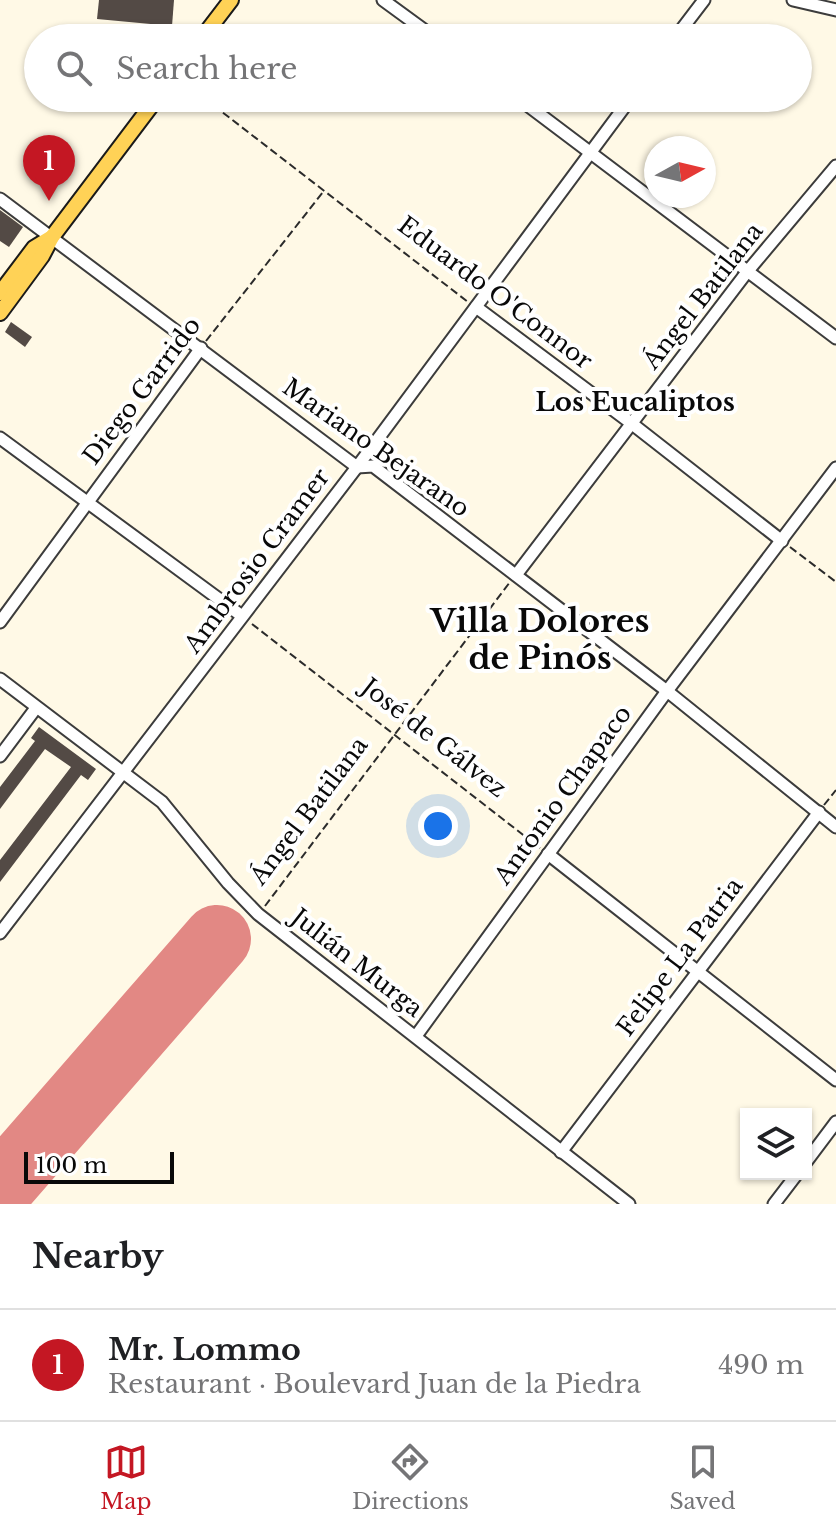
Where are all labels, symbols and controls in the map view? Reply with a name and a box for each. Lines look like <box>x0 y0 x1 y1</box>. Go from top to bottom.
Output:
search box <box>24 24 812 112</box>
icon: search <box>52 46 96 90</box>
text: Search here <box>116 50 297 87</box>
pin: 1 <box>23 135 75 201</box>
north arrow <box>644 136 716 208</box>
street label: Eduardo O'Connor <box>392 210 599 375</box>
street label: Ángel Batilana <box>636 216 769 375</box>
street label: Diego Garrido <box>77 311 206 470</box>
street label: Mariano Bejarano <box>277 372 475 523</box>
district label: Los Eucaliptos <box>535 386 735 418</box>
street label: Ambrosio Cramer <box>177 462 336 659</box>
district label: Villa Dolores de Pinós <box>430 601 649 678</box>
street label: José de Gálvez <box>354 670 513 803</box>
street label: Antonio Chapaco <box>487 699 637 891</box>
street label: Ángel Batilana <box>243 730 374 891</box>
your location <box>418 806 458 846</box>
street label: Felipe La Patria <box>611 871 749 1042</box>
street label: Julián Murga <box>284 901 429 1023</box>
map controls <box>740 1108 812 1180</box>
button: layers <box>740 1108 812 1180</box>
scale bar <box>24 1148 174 1184</box>
text: 100 m <box>36 1152 107 1179</box>
text: Nearby <box>32 1235 164 1277</box>
text: Mr. Lommo <box>108 1331 301 1368</box>
text: 1 <box>52 1349 64 1381</box>
text: 490 m <box>718 1349 804 1381</box>
text: Restaurant · Boulevard Juan de la Piedra <box>108 1368 641 1400</box>
tab: Map <box>100 1440 151 1515</box>
tab: Directions <box>352 1440 469 1515</box>
tab: Saved <box>669 1440 736 1515</box>

